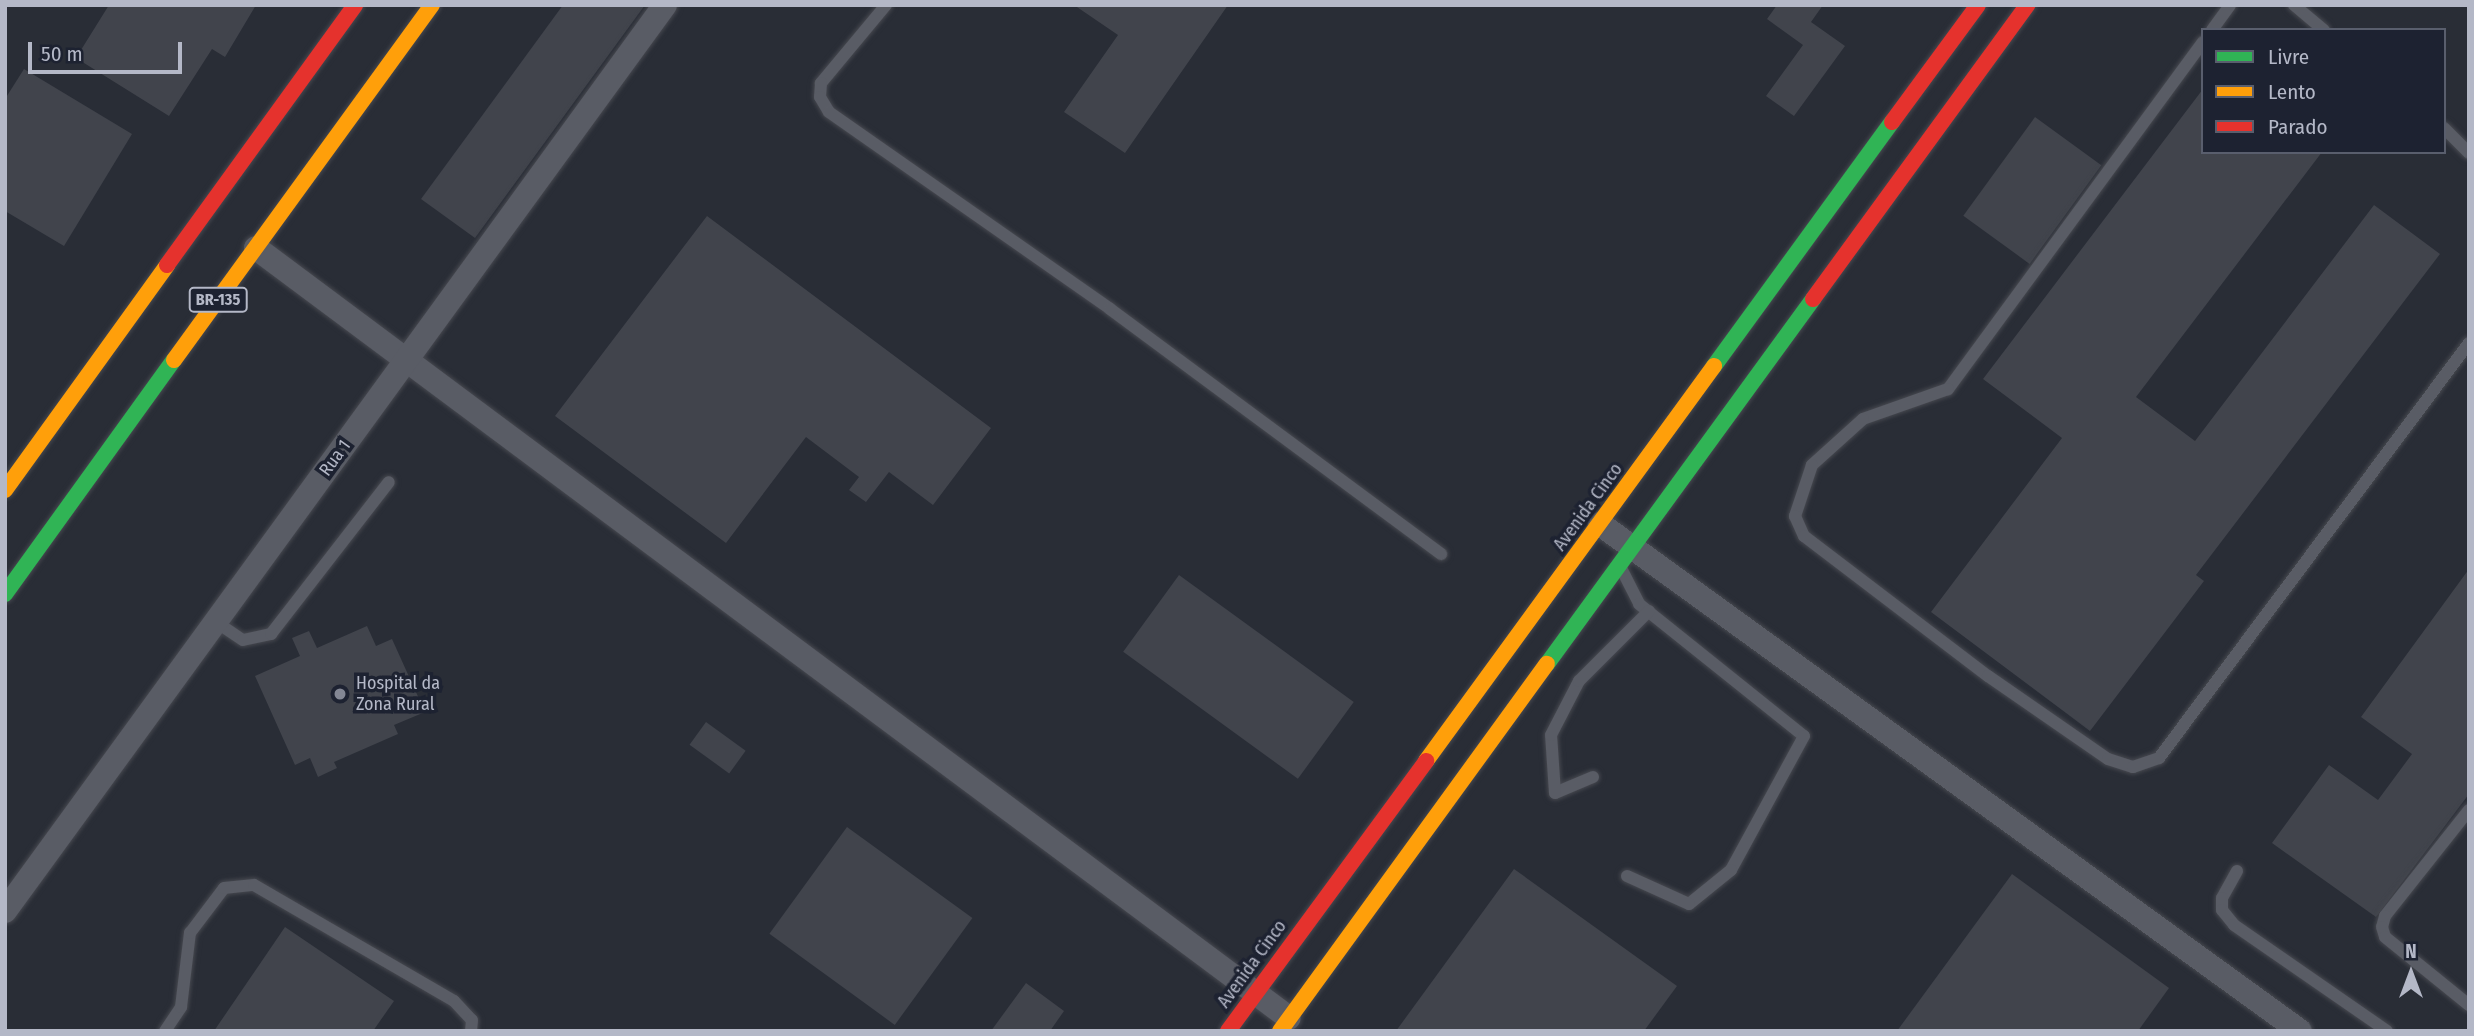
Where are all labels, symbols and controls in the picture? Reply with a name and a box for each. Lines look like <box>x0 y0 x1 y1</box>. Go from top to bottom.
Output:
scale bar <box>32 28 186 72</box>
legend <box>2201 28 2446 154</box>
text: 50 m <box>41 41 83 67</box>
text: Livre <box>2268 44 2309 70</box>
text: Lento <box>2268 79 2316 105</box>
text: Parado <box>2268 114 2327 140</box>
road number: BR-135 <box>188 288 248 312</box>
street label: Rua 1 <box>315 436 355 480</box>
street label: Avenida Cinco <box>1549 459 1627 555</box>
place label: Hospital da Zona Rural <box>356 673 440 716</box>
marker: Hospital da Zona Rural <box>330 684 350 704</box>
street label: Avenida Cinco <box>1213 916 1291 1012</box>
north arrow <box>2376 938 2446 1008</box>
text: N <box>2405 940 2417 963</box>

